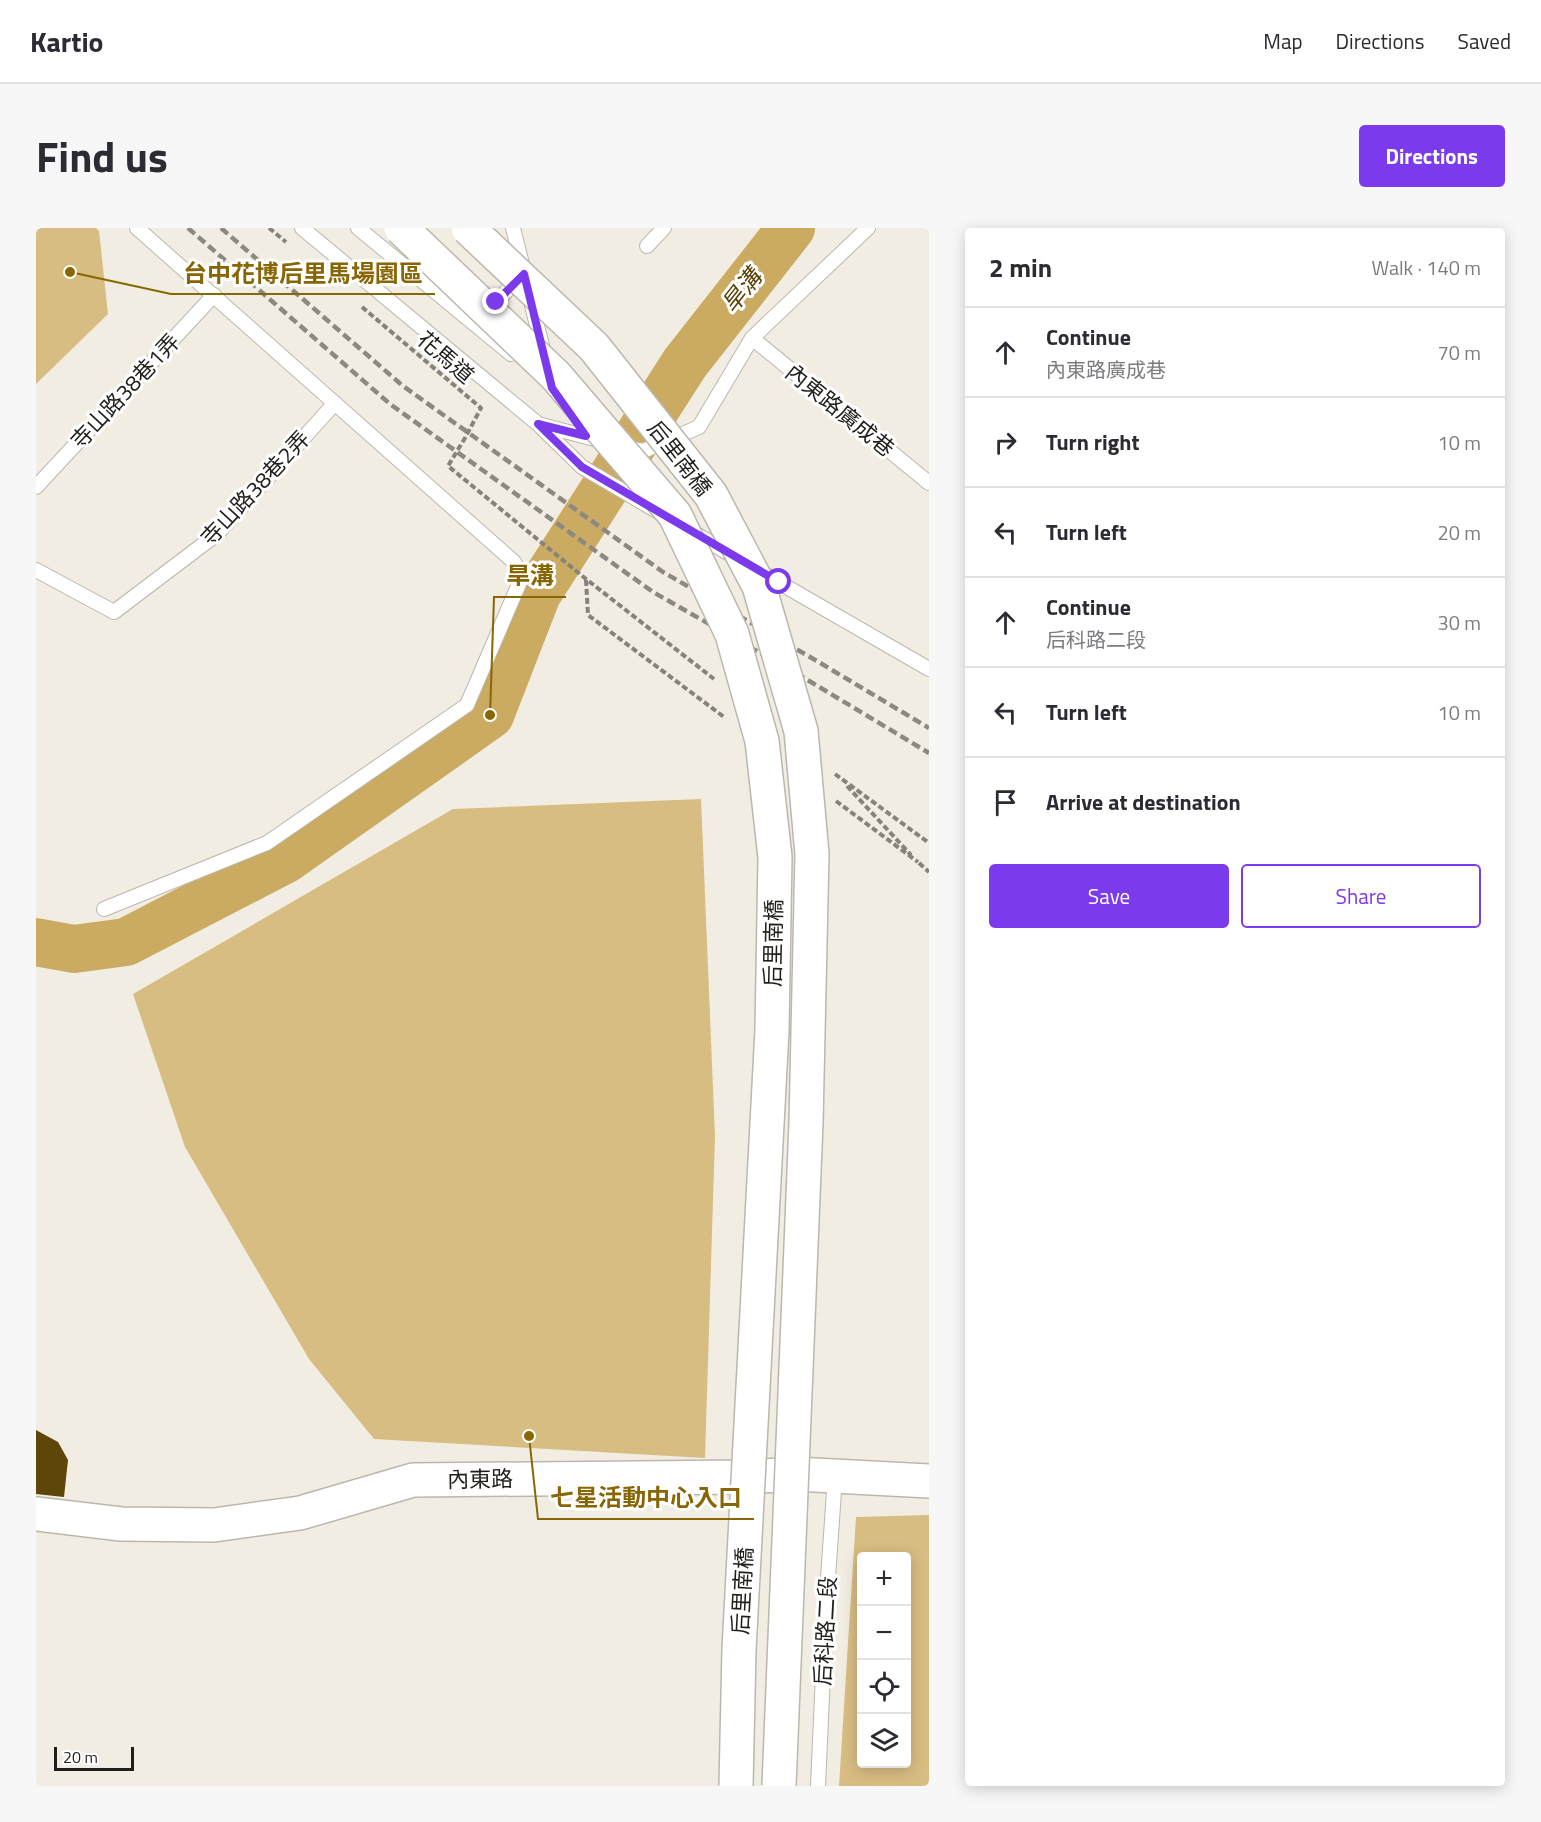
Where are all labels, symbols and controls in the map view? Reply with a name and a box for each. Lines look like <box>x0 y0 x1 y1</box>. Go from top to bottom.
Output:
text: Kartio <box>30 20 104 63</box>
text: Map <box>1263 25 1303 57</box>
text: Directions <box>1336 25 1425 57</box>
text: Saved <box>1458 25 1511 57</box>
text: Find us <box>36 124 168 188</box>
button: Directions <box>1359 125 1505 187</box>
text: 2 min <box>989 248 1052 287</box>
callout: 台中花博后里馬場園區 <box>171 252 435 294</box>
text: Walk · 140 m <box>1372 252 1481 283</box>
text: 台中花博后里馬場園區 <box>183 255 423 291</box>
water label: 旱溝 <box>712 258 772 320</box>
route end <box>482 288 508 314</box>
text: Continue <box>1046 320 1131 354</box>
street label: 花馬道 <box>410 323 482 391</box>
street label: 寺山路38巷1弄 <box>62 326 188 456</box>
icon: ahead <box>989 336 1022 369</box>
text: 70 m <box>1437 337 1481 368</box>
text: 內東路廣成巷 <box>1046 354 1166 385</box>
street label: 內東路廣成巷 <box>778 355 902 465</box>
street label: 后里南橋 <box>640 413 720 503</box>
street label: 寺山路38巷2弄 <box>192 423 318 553</box>
text: Turn right <box>1046 425 1140 459</box>
icon: right <box>989 426 1022 459</box>
text: 10 m <box>1437 427 1481 458</box>
text: Turn left <box>1046 515 1127 549</box>
icon: left <box>989 516 1022 549</box>
text: 20 m <box>1437 517 1481 548</box>
callout: 旱溝 <box>494 555 566 597</box>
text: 旱溝 <box>506 557 554 593</box>
route start <box>765 568 791 594</box>
text: Continue <box>1046 590 1131 624</box>
icon: ahead <box>989 606 1022 639</box>
text: 30 m <box>1437 607 1481 638</box>
text: 后科路二段 <box>1046 624 1146 655</box>
text: Turn left <box>1046 695 1127 729</box>
icon: left <box>989 696 1022 729</box>
text: 10 m <box>1437 697 1481 728</box>
text: Arrive at destination <box>1046 785 1241 819</box>
icon: arrive <box>989 786 1022 819</box>
button: Save <box>989 864 1229 928</box>
button: Share <box>1241 864 1481 928</box>
street label: 后里南橋 <box>755 899 791 987</box>
street label: 內東路 <box>447 1461 513 1497</box>
callout: 七星活動中心入口 <box>538 1477 754 1519</box>
text: 七星活動中心入口 <box>550 1479 742 1515</box>
street label: 后里南橋 <box>723 1546 761 1636</box>
map controls <box>857 1552 911 1768</box>
button: + <box>857 1552 911 1606</box>
street label: 后科路二段 <box>805 1575 845 1687</box>
button: − <box>857 1606 911 1660</box>
button: locate <box>857 1660 911 1714</box>
button: layers <box>857 1714 911 1768</box>
scale bar <box>54 1744 134 1772</box>
text: 20 m <box>63 1745 98 1769</box>

